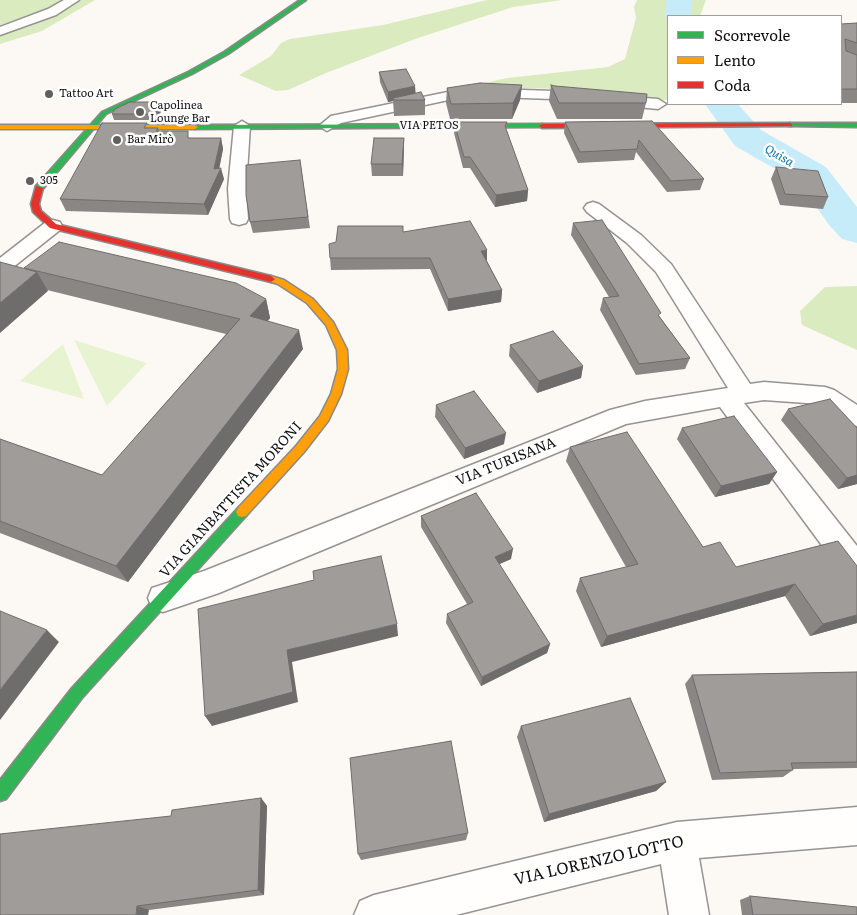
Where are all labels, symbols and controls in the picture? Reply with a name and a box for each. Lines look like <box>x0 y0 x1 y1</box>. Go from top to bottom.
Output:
legend <box>667 15 842 105</box>
text: Scorrevole <box>714 23 790 46</box>
text: Lento <box>714 48 755 71</box>
text: Coda <box>714 73 751 96</box>
place label: Tattoo Art <box>59 87 113 101</box>
marker: Tattoo Art <box>43 88 55 100</box>
place label: Capolinea Lounge Bar <box>150 99 210 125</box>
marker: Capolinea Lounge Bar <box>134 106 146 118</box>
street label: VIA PETOS <box>399 119 459 133</box>
place label: Bar Mirò <box>127 133 174 147</box>
marker: Bar Mirò <box>111 134 123 146</box>
water label: Quisa <box>762 142 796 170</box>
place label: 305 <box>40 174 58 188</box>
marker: 305 <box>24 175 36 187</box>
street label: VIA GIANBATTISTA MORONI <box>157 419 305 581</box>
street label: VIA TURISANA <box>454 434 558 490</box>
street label: VIA LORENZO LOTTO <box>512 832 686 890</box>

